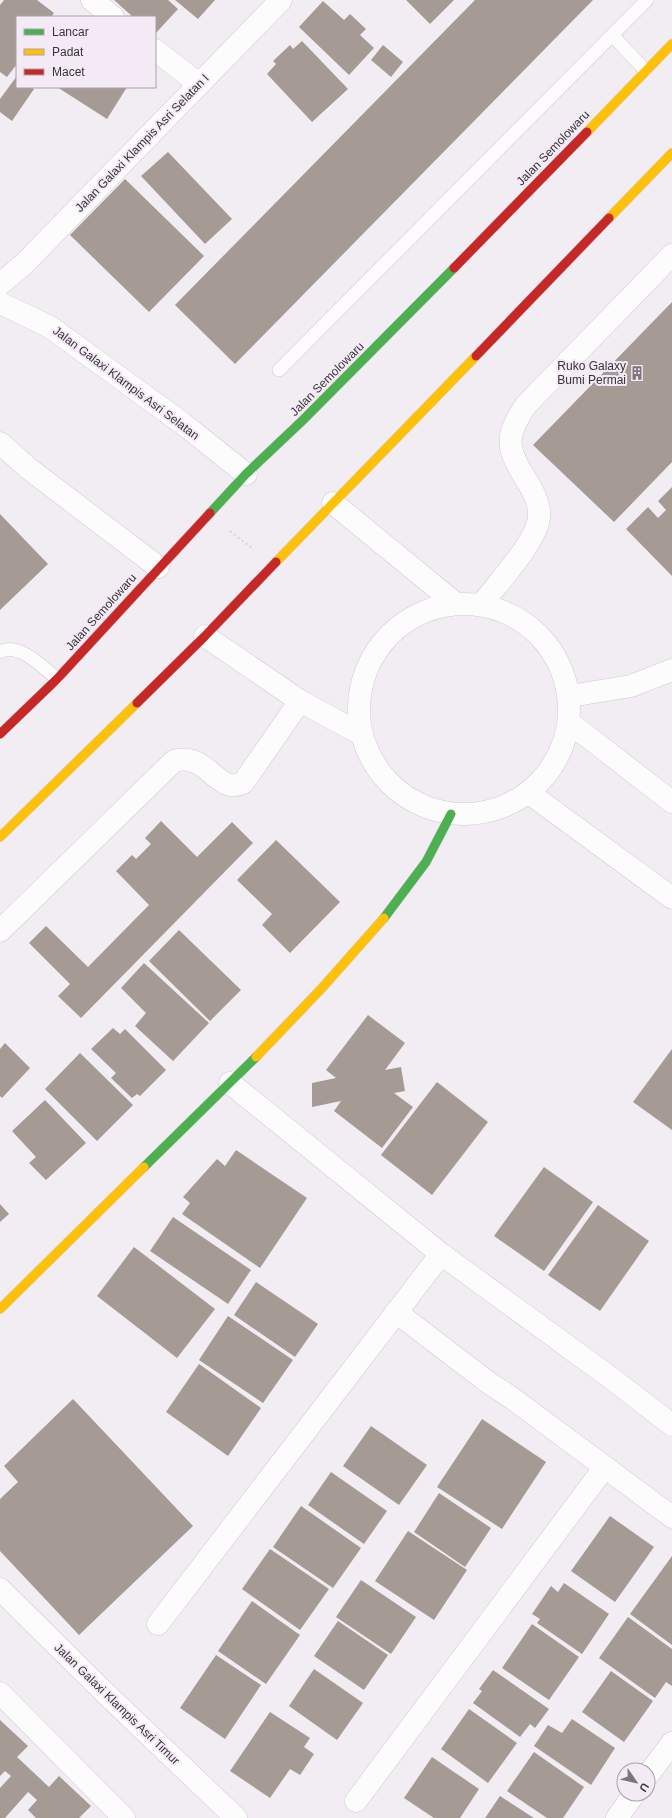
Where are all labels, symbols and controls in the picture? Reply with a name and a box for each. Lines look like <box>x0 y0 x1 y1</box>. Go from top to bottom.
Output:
legend <box>16 16 156 88</box>
text: Lancar <box>52 25 89 39</box>
text: Padat <box>52 45 84 59</box>
text: Macet <box>52 65 85 79</box>
street label: Jalan Galaxi Klampis Asri Selatan I <box>72 71 212 215</box>
street label: Jalan Semolowaru <box>514 108 592 188</box>
street label: Jalan Galaxi Klampis Asri Selatan <box>50 323 202 443</box>
street label: Jalan Semolowaru <box>287 339 367 419</box>
place label: Ruko Galaxy Bumi Permai <box>557 359 626 387</box>
building icon: Ruko Galaxy Bumi Permai <box>629 365 645 381</box>
street label: Jalan Semolowaru <box>63 571 139 653</box>
street label: Jalan Galaxi Klampis Asri Timur <box>51 1640 183 1768</box>
north arrow <box>616 1762 656 1802</box>
text: U <box>637 1781 651 1794</box>

